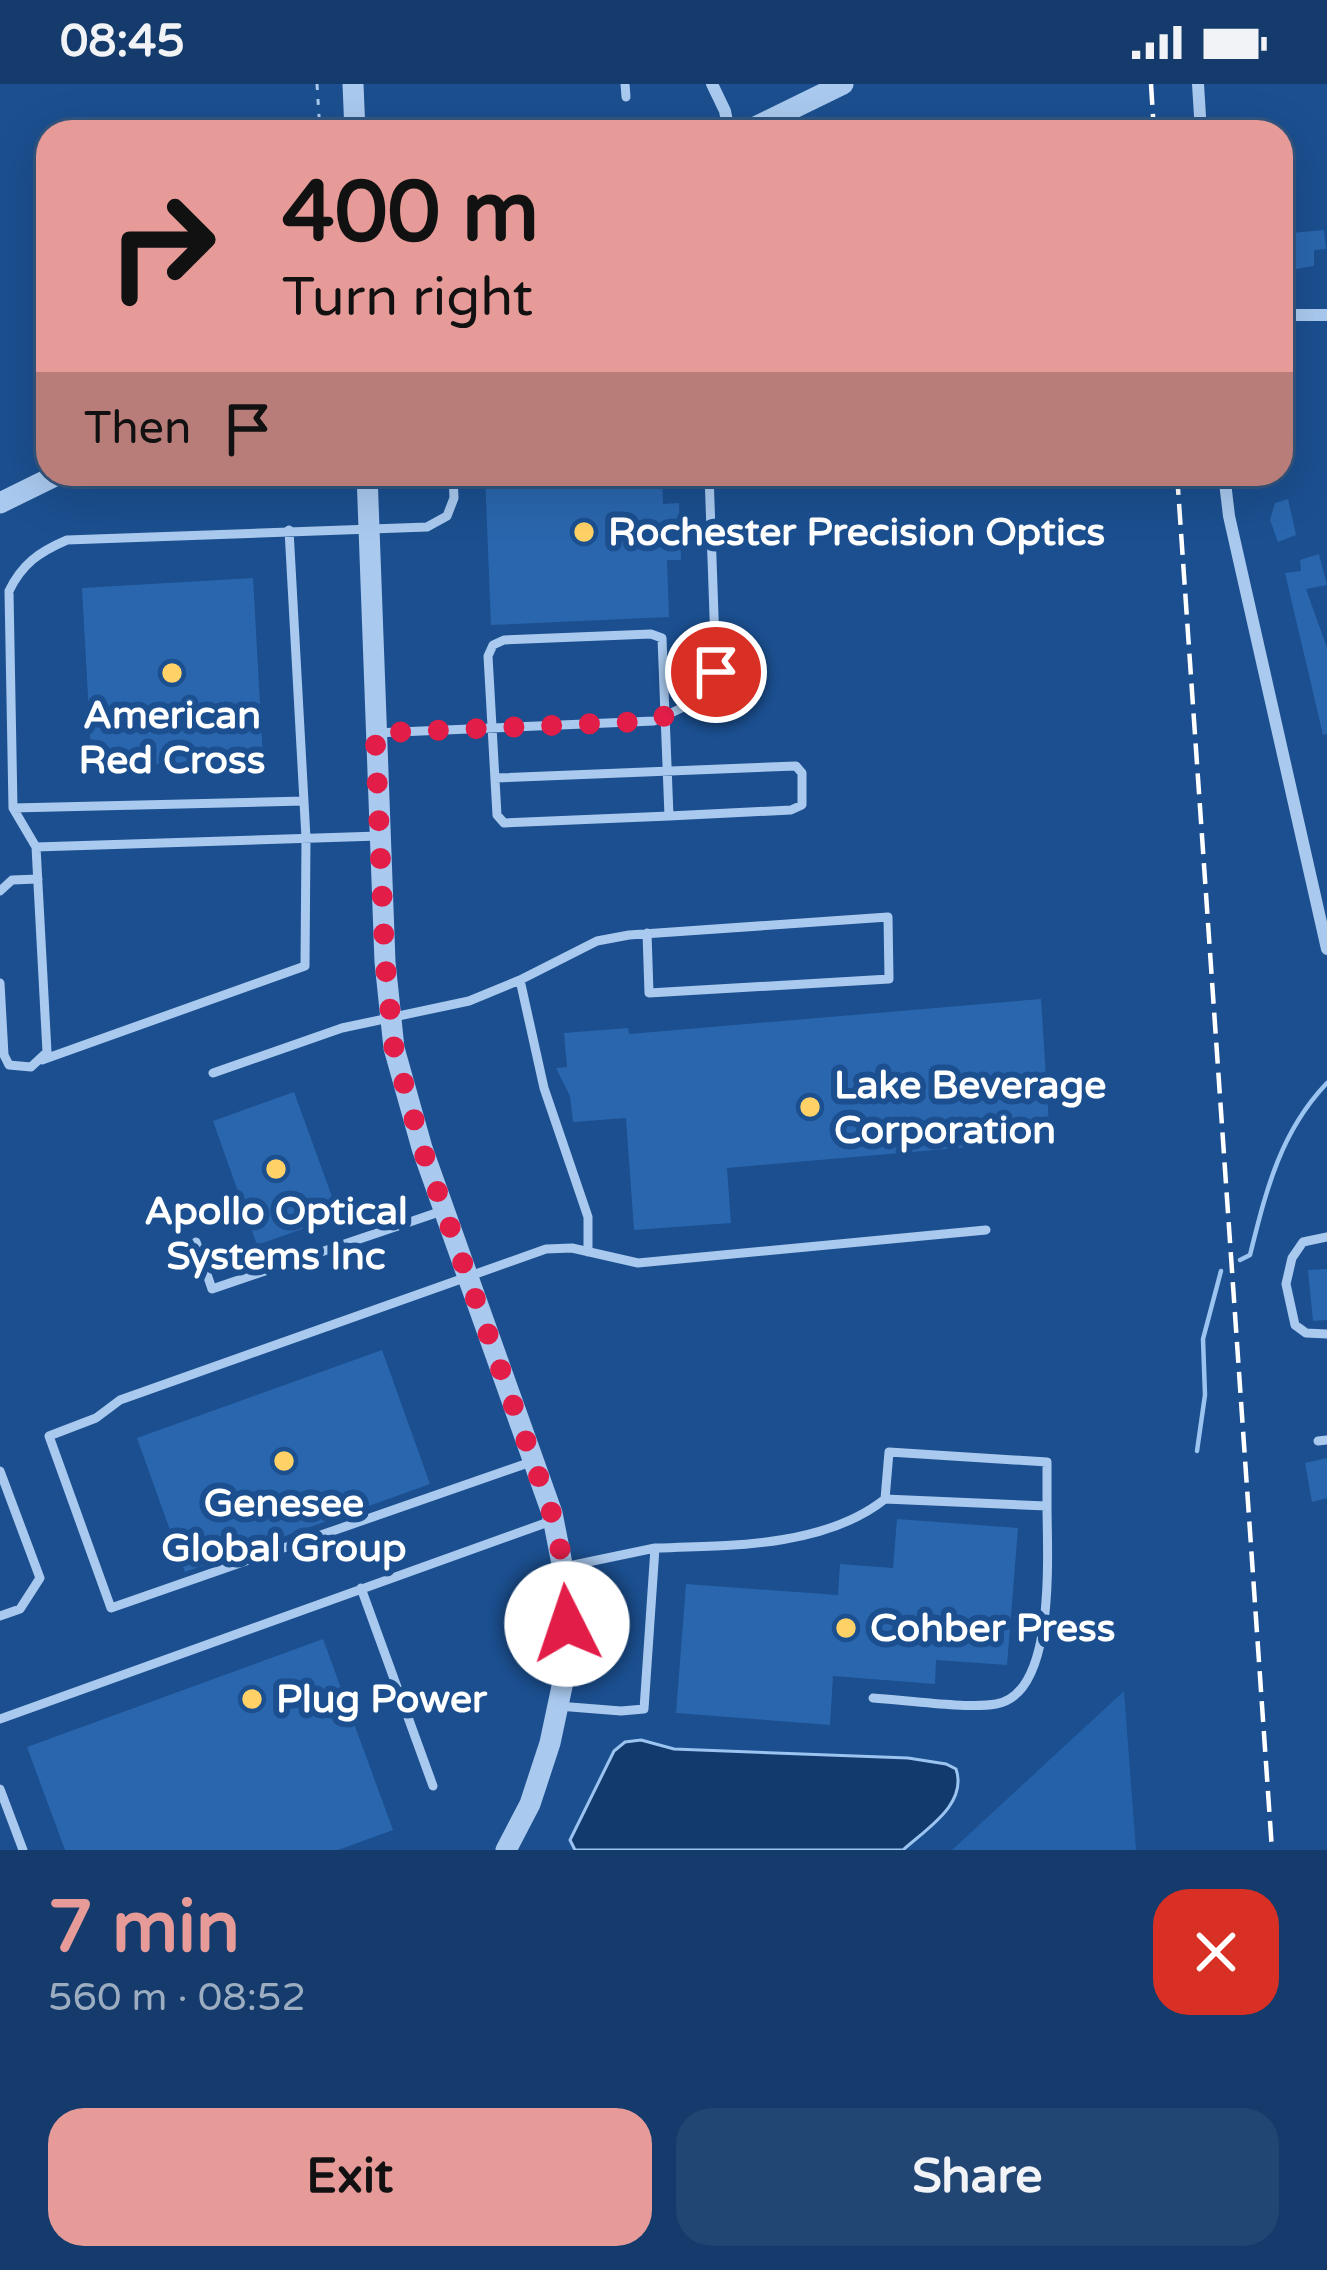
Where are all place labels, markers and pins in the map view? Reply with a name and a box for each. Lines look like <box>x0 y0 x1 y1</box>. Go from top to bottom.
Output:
place label: Rochester Precision Optics <box>608 509 1105 556</box>
marker: Rochester Precision Optics <box>571 519 597 545</box>
pin <box>665 621 767 723</box>
marker: American Red Cross <box>159 660 185 686</box>
place label: American Red Cross <box>79 692 265 784</box>
place label: Lake Beverage Corporation <box>834 1062 1106 1154</box>
marker: Lake Beverage Corporation <box>797 1094 823 1120</box>
marker: Apollo Optical Systems Inc <box>263 1156 289 1182</box>
place label: Apollo Optical Systems Inc <box>144 1188 408 1280</box>
marker: Genesee Global Group <box>271 1448 297 1474</box>
place label: Genesee Global Group <box>161 1480 407 1572</box>
place label: Cohber Press <box>870 1605 1115 1652</box>
marker: Cohber Press <box>833 1615 859 1641</box>
place label: Plug Power <box>276 1676 488 1723</box>
marker: Plug Power <box>239 1686 265 1712</box>

